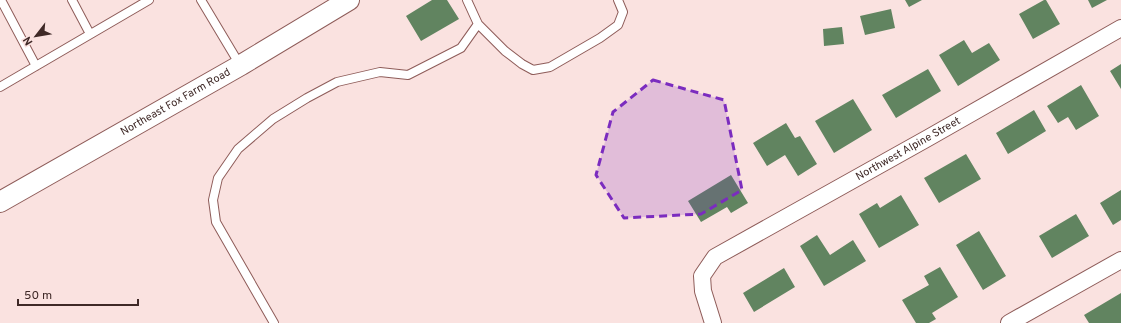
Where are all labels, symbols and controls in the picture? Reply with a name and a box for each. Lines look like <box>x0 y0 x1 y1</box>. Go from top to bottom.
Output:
north arrow <box>16 16 56 56</box>
text: N <box>20 34 36 48</box>
street label: Northeast Fox Farm Road <box>118 65 233 139</box>
street label: Northwest Alpine Street <box>853 114 963 184</box>
scale bar <box>18 281 138 307</box>
text: 50 m <box>24 288 52 304</box>

